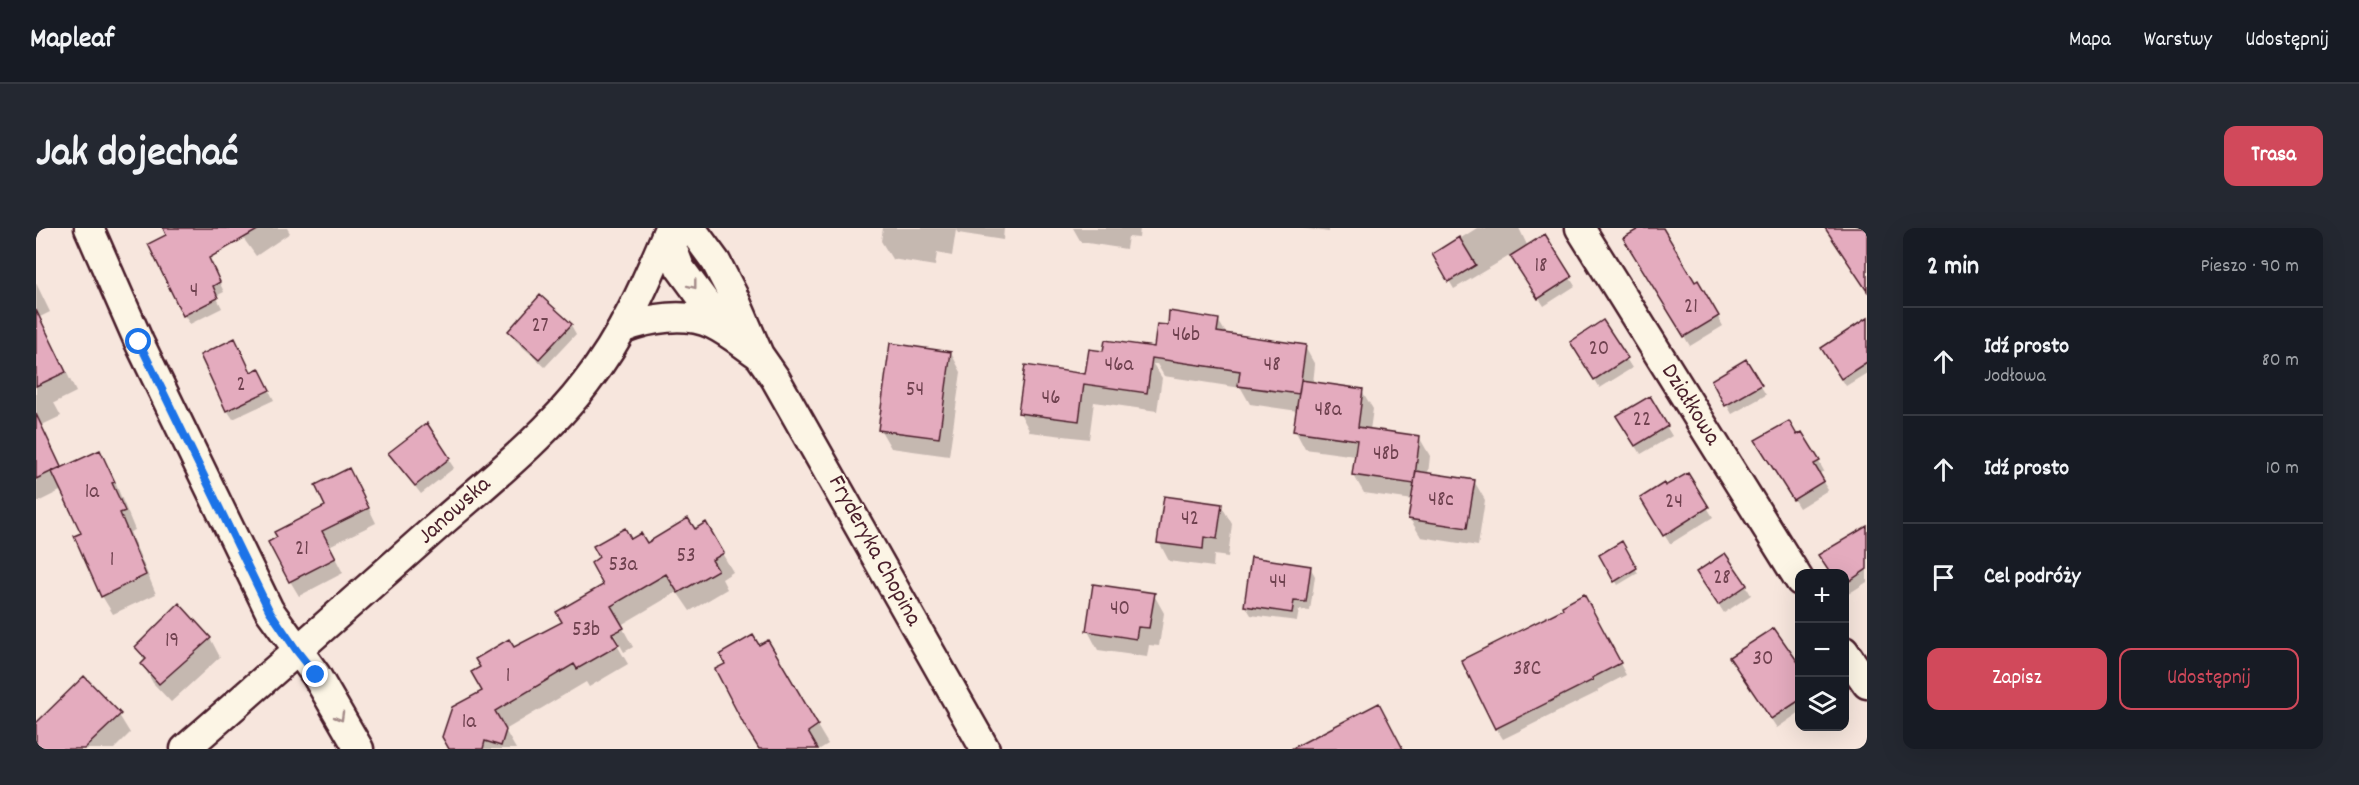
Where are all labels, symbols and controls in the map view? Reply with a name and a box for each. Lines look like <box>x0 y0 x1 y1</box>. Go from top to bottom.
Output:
text: Mapleaf <box>30 21 114 61</box>
text: Mapa <box>2069 26 2111 56</box>
text: Warstwy <box>2144 26 2212 56</box>
text: Udostępnij <box>2245 26 2329 56</box>
text: Jak dojechać <box>36 126 238 186</box>
button: Trasa <box>2224 126 2323 186</box>
text: 2 min <box>1927 249 1979 286</box>
house number: 18 <box>1534 252 1548 282</box>
text: Pieszo · 90 m <box>2200 253 2299 281</box>
house number: 4 <box>190 277 198 307</box>
one-way arrow <box>685 279 696 290</box>
house number: 21 <box>1684 293 1698 323</box>
house number: 27 <box>531 312 549 342</box>
house number: 46b <box>1172 321 1200 351</box>
route start <box>125 328 151 354</box>
text: Idź prosto <box>1984 332 2069 363</box>
house number: 20 <box>1589 335 1609 365</box>
icon: ahead <box>1927 345 1960 378</box>
text: 80 m <box>2262 347 2299 375</box>
house number: 46a <box>1105 351 1135 381</box>
house number: 48 <box>1263 351 1281 381</box>
street label: Działkowa <box>1652 358 1729 453</box>
text: Jodłowa <box>1984 363 2046 391</box>
house number: 2 <box>236 371 246 401</box>
house number: 54 <box>906 376 924 406</box>
house number: 46 <box>1041 384 1061 414</box>
house number: 48a <box>1315 396 1343 426</box>
house number: 22 <box>1633 406 1651 436</box>
house number: 48b <box>1373 440 1399 470</box>
icon: ahead <box>1927 453 1960 486</box>
text: Idź prosto <box>1984 454 2069 485</box>
text: 10 m <box>2265 455 2299 483</box>
street label: Janowska <box>411 468 500 553</box>
street label: Fryderyka Chopina <box>818 469 930 633</box>
house number: 1a <box>85 478 100 508</box>
house number: 48c <box>1428 486 1454 516</box>
house number: 24 <box>1665 488 1683 518</box>
house number: 42 <box>1181 505 1199 535</box>
house number: 21 <box>295 535 309 565</box>
house number: 53 <box>676 542 696 572</box>
house number: 1 <box>110 546 114 576</box>
house number: 53a <box>609 551 639 581</box>
icon: arrive <box>1927 561 1960 594</box>
text: Cel podróży <box>1984 562 2080 593</box>
house number: 28 <box>1713 564 1731 594</box>
house number: 44 <box>1269 568 1287 598</box>
map controls <box>1795 569 1849 731</box>
button: + <box>1795 569 1849 623</box>
house number: 40 <box>1110 595 1130 625</box>
house number: 53b <box>572 616 600 646</box>
button: − <box>1795 623 1849 677</box>
house number: 19 <box>165 627 179 657</box>
house number: 30 <box>1753 645 1773 675</box>
button: Zapisz <box>1927 648 2107 710</box>
button: Udostępnij <box>2119 648 2299 710</box>
house number: 38C <box>1513 655 1541 685</box>
route end <box>302 661 328 687</box>
house number: 1 <box>506 662 510 692</box>
button: layers <box>1795 677 1849 731</box>
house number: 1a <box>462 708 477 738</box>
one-way arrow <box>333 711 344 721</box>

